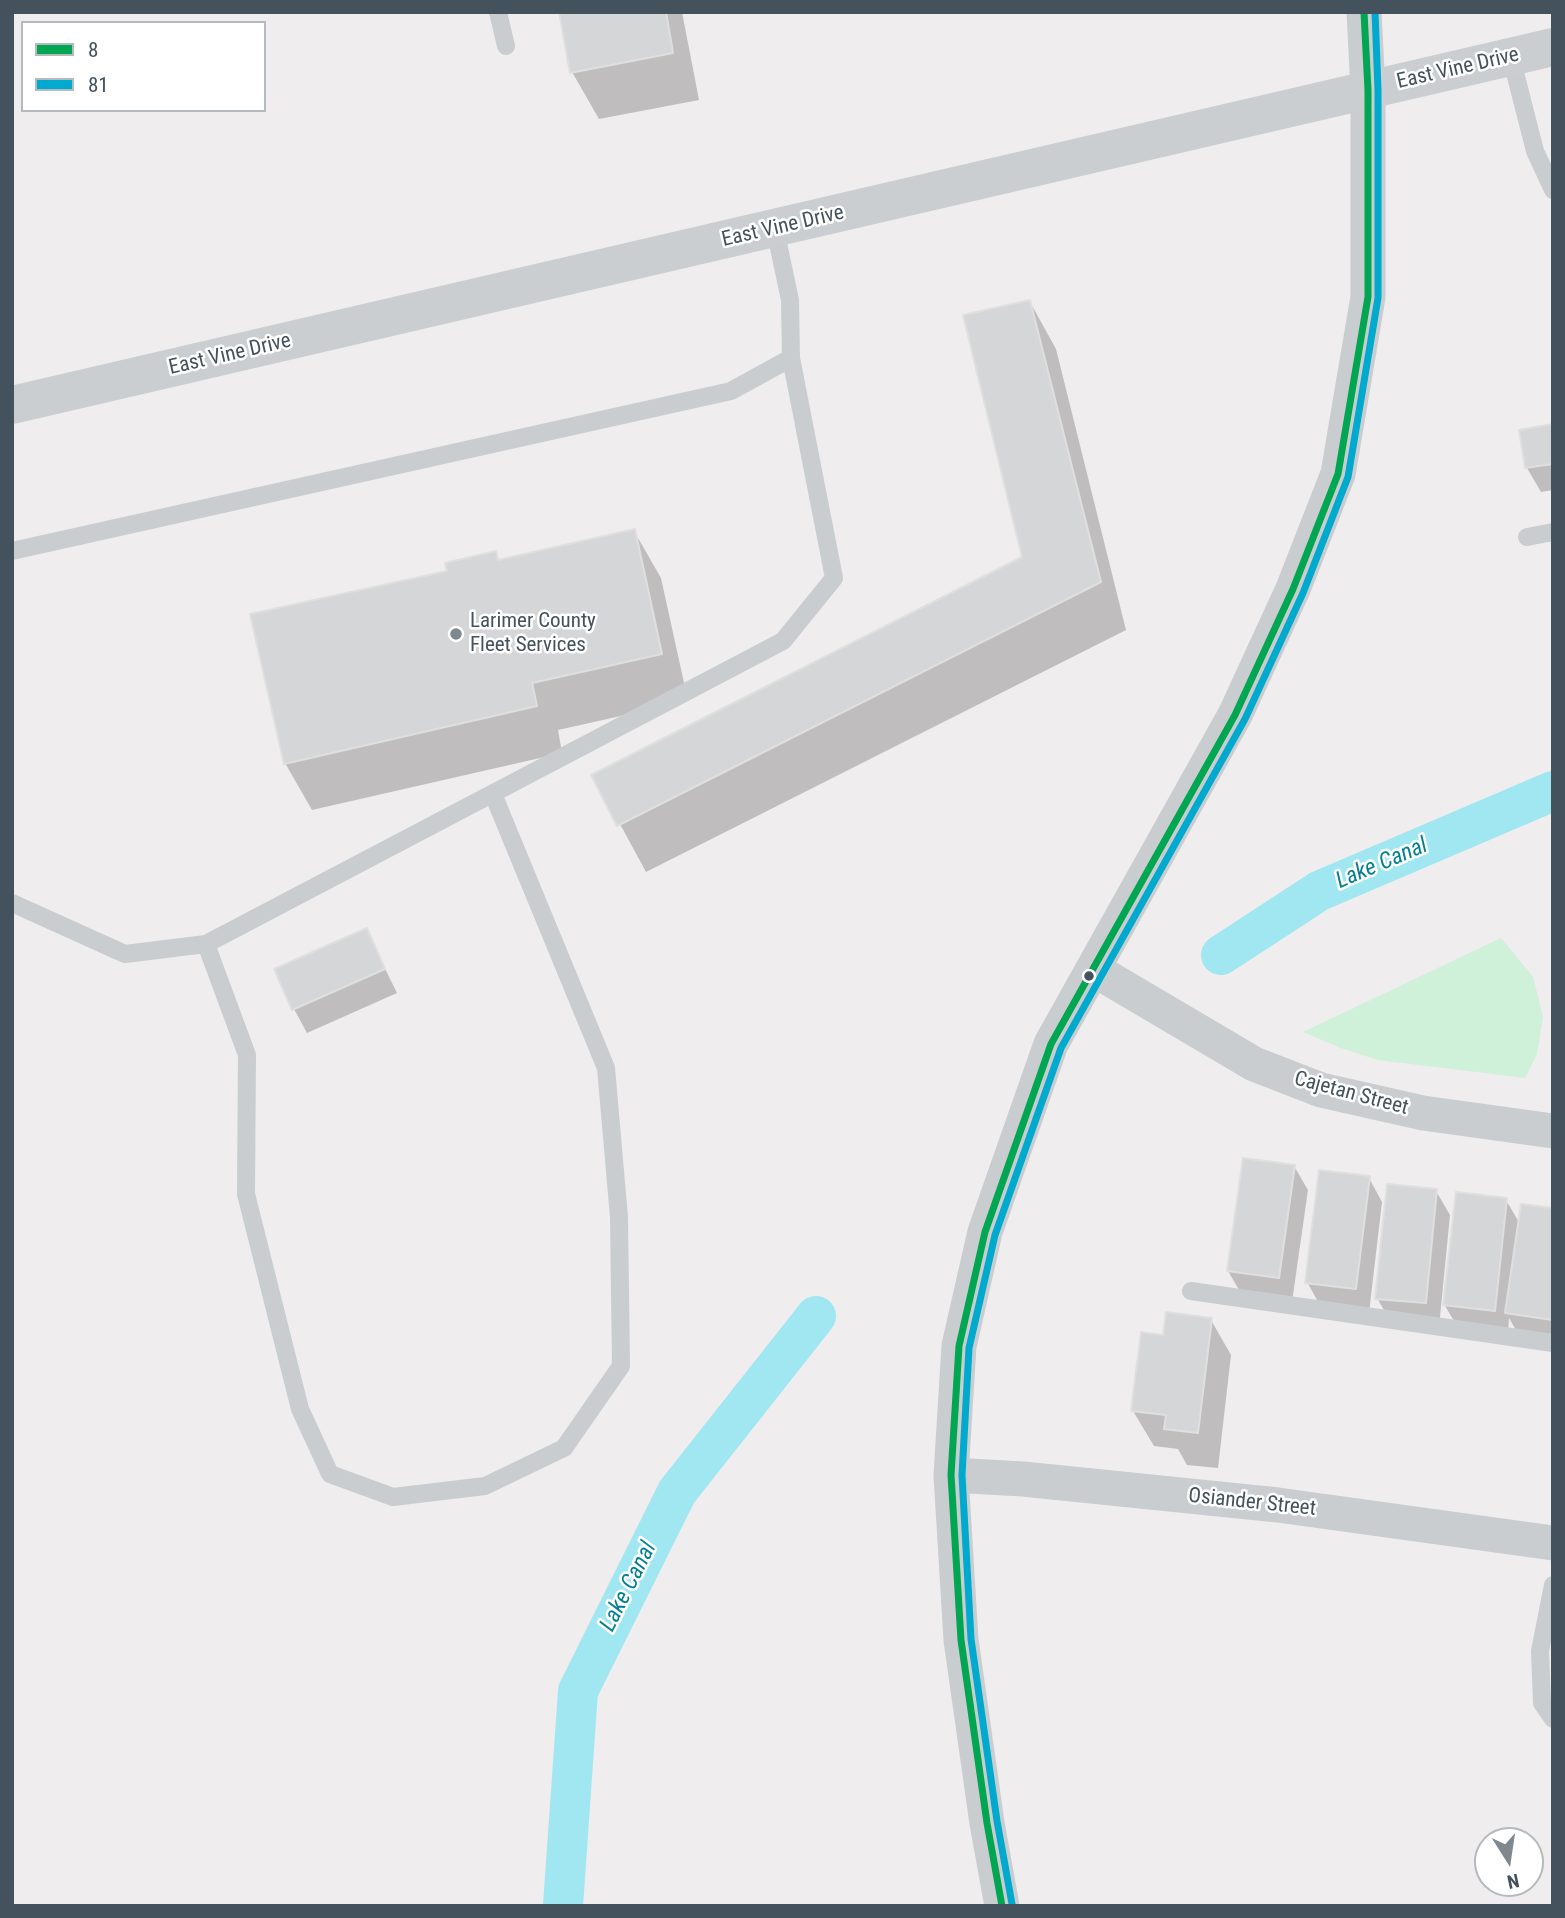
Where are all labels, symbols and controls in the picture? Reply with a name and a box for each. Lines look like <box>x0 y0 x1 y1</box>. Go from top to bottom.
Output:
legend <box>21 21 266 112</box>
text: 8 <box>88 38 98 62</box>
street label: East Vine Drive <box>1395 43 1521 95</box>
text: 81 <box>88 73 109 97</box>
street label: East Vine Drive <box>720 201 846 253</box>
street label: East Vine Drive <box>167 329 293 381</box>
place label: Larimer County Fleet Services <box>470 609 596 659</box>
marker: Larimer County Fleet Services <box>448 626 464 642</box>
water label: Lake Canal <box>1332 832 1432 896</box>
unlabelled marker <box>1082 969 1096 983</box>
street label: Cajetan Street <box>1291 1067 1411 1121</box>
street label: Osiander Street <box>1187 1484 1317 1522</box>
water label: Lake Canal <box>595 1538 663 1636</box>
north arrow <box>1474 1827 1544 1897</box>
text: N <box>1505 1869 1521 1894</box>

